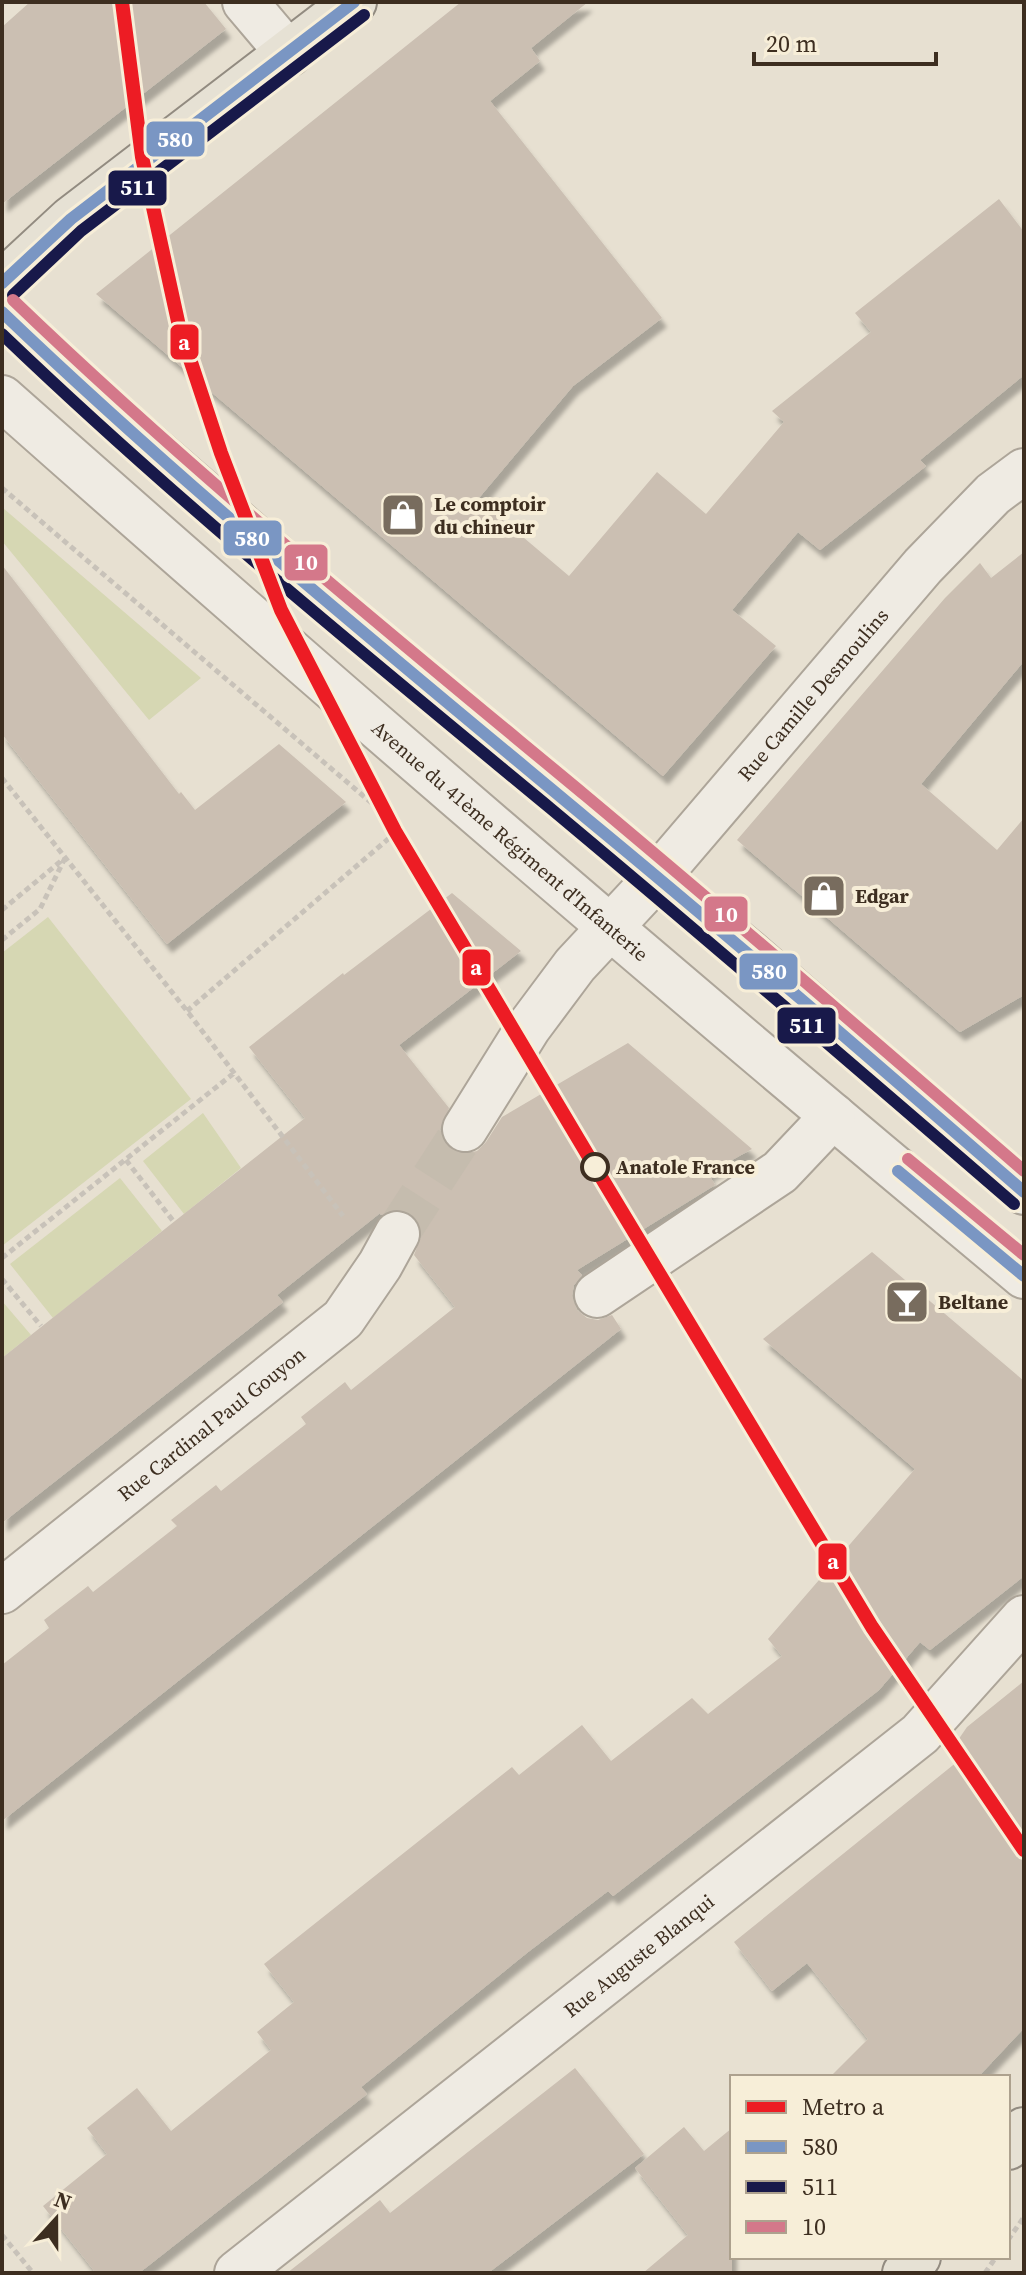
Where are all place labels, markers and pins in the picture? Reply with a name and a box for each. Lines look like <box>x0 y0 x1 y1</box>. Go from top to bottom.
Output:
place label: Le comptoir du chineur <box>434 490 546 541</box>
shop icon: Le comptoir du chineur <box>379 491 427 539</box>
shop icon: Edgar <box>800 872 848 920</box>
place label: Edgar <box>855 882 910 910</box>
marker: Anatole France <box>581 1153 609 1181</box>
place label: Anatole France <box>616 1153 755 1181</box>
bar icon: Beltane <box>883 1278 931 1326</box>
place label: Beltane <box>938 1288 1008 1316</box>

